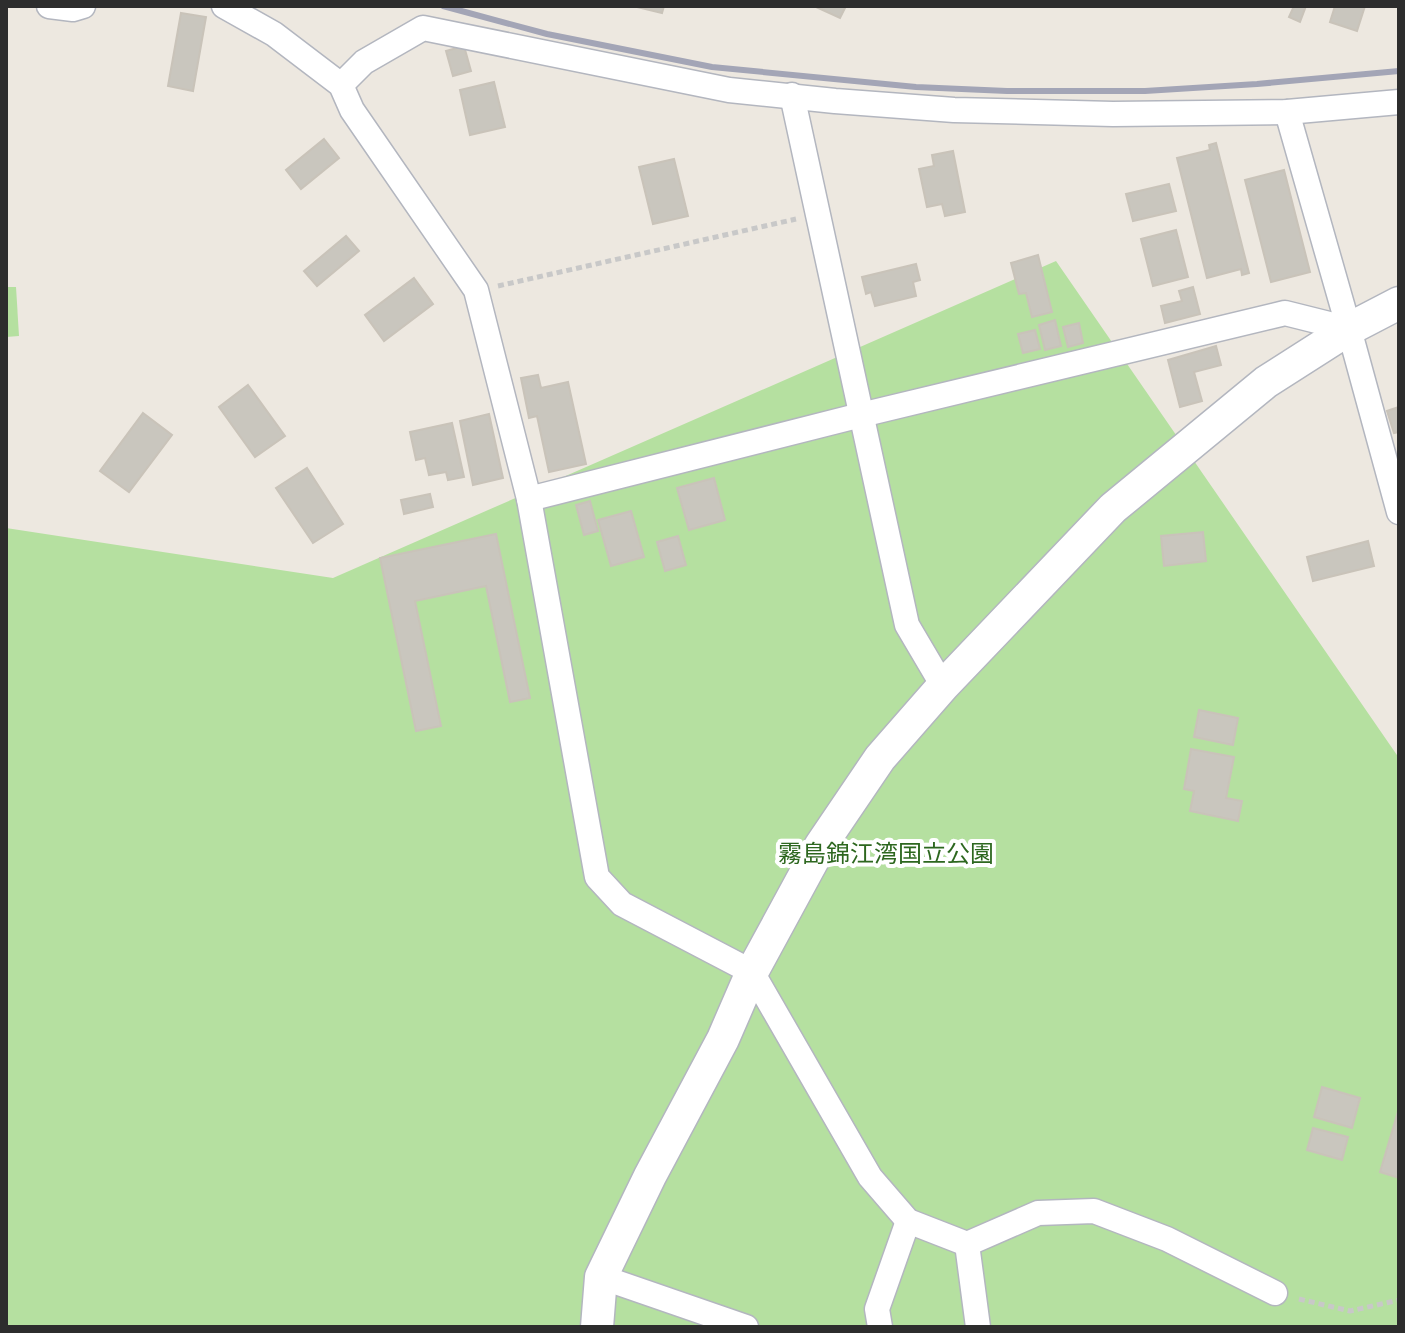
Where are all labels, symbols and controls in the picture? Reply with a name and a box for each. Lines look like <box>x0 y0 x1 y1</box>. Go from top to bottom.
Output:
park label: 霧島錦江湾国立公園 <box>778 838 994 869</box>

